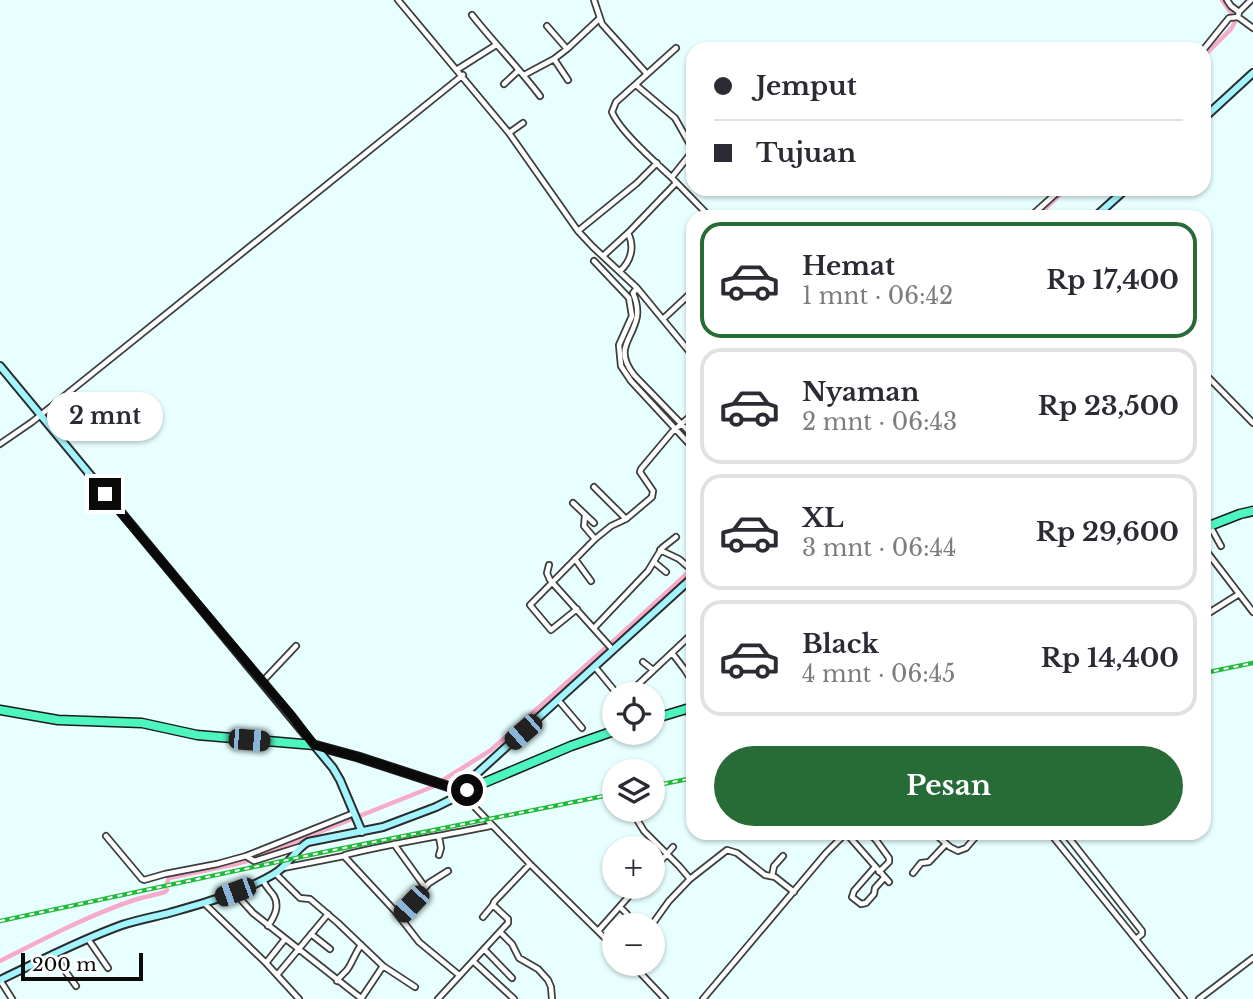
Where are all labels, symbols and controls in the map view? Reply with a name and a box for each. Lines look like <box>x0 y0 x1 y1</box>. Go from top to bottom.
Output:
text: Jemput <box>756 70 857 102</box>
text: Tujuan <box>756 137 856 169</box>
icon: car <box>718 249 781 312</box>
text: Hemat <box>802 250 895 282</box>
text: Rp 17,400 <box>1046 264 1179 296</box>
text: 1 mnt · 06:42 <box>802 282 953 310</box>
icon: car <box>718 375 781 438</box>
text: Nyaman <box>802 376 919 408</box>
text: Rp 23,500 <box>1038 390 1179 422</box>
callout: 2 mnt <box>47 392 163 442</box>
text: 2 mnt <box>69 402 141 430</box>
text: 2 mnt · 06:43 <box>802 408 957 436</box>
route end <box>89 478 121 510</box>
icon: car <box>718 501 781 564</box>
text: XL <box>802 502 844 534</box>
text: Rp 29,600 <box>1036 516 1179 548</box>
text: 3 mnt · 06:44 <box>802 534 956 562</box>
icon: car <box>718 627 781 690</box>
text: Black <box>802 628 879 660</box>
text: Rp 14,400 <box>1041 642 1179 674</box>
text: 4 mnt · 06:45 <box>802 660 955 688</box>
map controls <box>602 682 665 976</box>
button: locate <box>602 682 665 745</box>
car <box>501 710 546 754</box>
car <box>228 728 271 752</box>
button: Pesan <box>714 746 1183 826</box>
button: layers <box>602 759 665 822</box>
route start <box>451 774 483 806</box>
button: + <box>602 836 665 899</box>
car <box>212 875 259 909</box>
car <box>389 881 434 927</box>
button: − <box>602 913 665 976</box>
scale bar <box>21 950 144 982</box>
text: 200 m <box>32 953 97 976</box>

